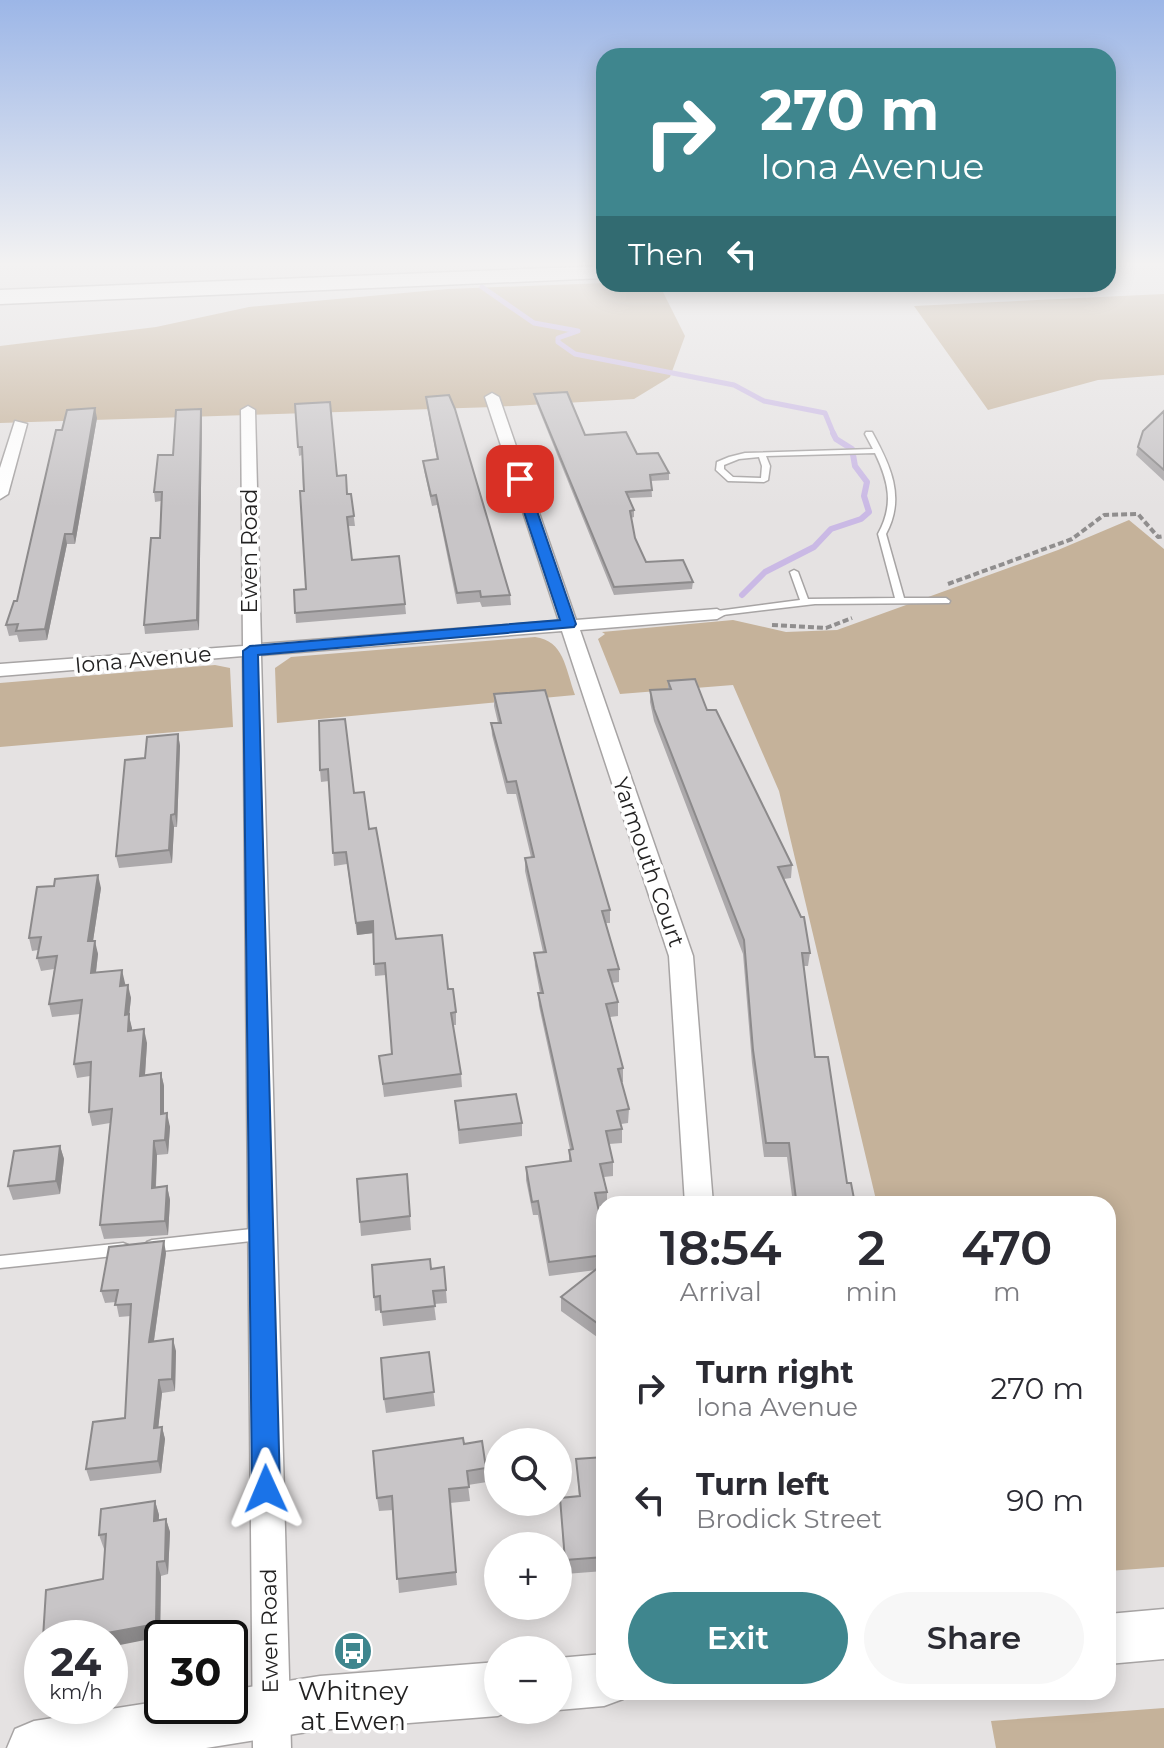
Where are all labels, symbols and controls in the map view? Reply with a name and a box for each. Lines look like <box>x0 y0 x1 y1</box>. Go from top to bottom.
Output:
text: 270 m <box>760 76 939 144</box>
icon: right <box>628 80 732 184</box>
text: Iona Avenue <box>760 144 984 188</box>
icon: left <box>720 232 764 276</box>
text: Then <box>628 236 704 273</box>
pin <box>486 445 554 513</box>
icon: arrive <box>498 457 542 501</box>
street label: Ewen Road <box>236 489 263 613</box>
street label: Iona Avenue <box>74 640 213 679</box>
street label: Yarmouth Court <box>607 774 690 950</box>
text: 18:54 <box>660 1219 782 1277</box>
text: 2 <box>858 1219 885 1277</box>
text: 470 <box>961 1219 1052 1277</box>
text: Arrival <box>680 1276 762 1308</box>
text: min <box>845 1276 898 1308</box>
text: m <box>993 1276 1021 1308</box>
text: Turn right <box>696 1354 853 1391</box>
icon: right <box>628 1366 672 1410</box>
text: 270 m <box>990 1370 1084 1407</box>
text: Iona Avenue <box>696 1391 858 1423</box>
map controls <box>484 1428 572 1724</box>
button: search <box>484 1428 572 1516</box>
position arrow <box>224 1447 308 1531</box>
text: Turn left <box>696 1466 829 1503</box>
icon: left <box>628 1478 672 1522</box>
text: 90 m <box>1006 1482 1084 1519</box>
text: Brodick Street <box>696 1503 882 1535</box>
button: + <box>484 1532 572 1620</box>
street label: Ewen Road <box>255 1568 284 1694</box>
button: Exit <box>628 1592 848 1684</box>
button: Share <box>864 1592 1084 1684</box>
speed limit sign: 30 <box>144 1620 248 1724</box>
bus stop icon: Whitney at Ewen <box>332 1630 374 1672</box>
button: − <box>484 1636 572 1724</box>
text: 24 <box>51 1637 101 1686</box>
place label: Whitney at Ewen <box>298 1675 409 1737</box>
text: km/h <box>49 1680 103 1704</box>

